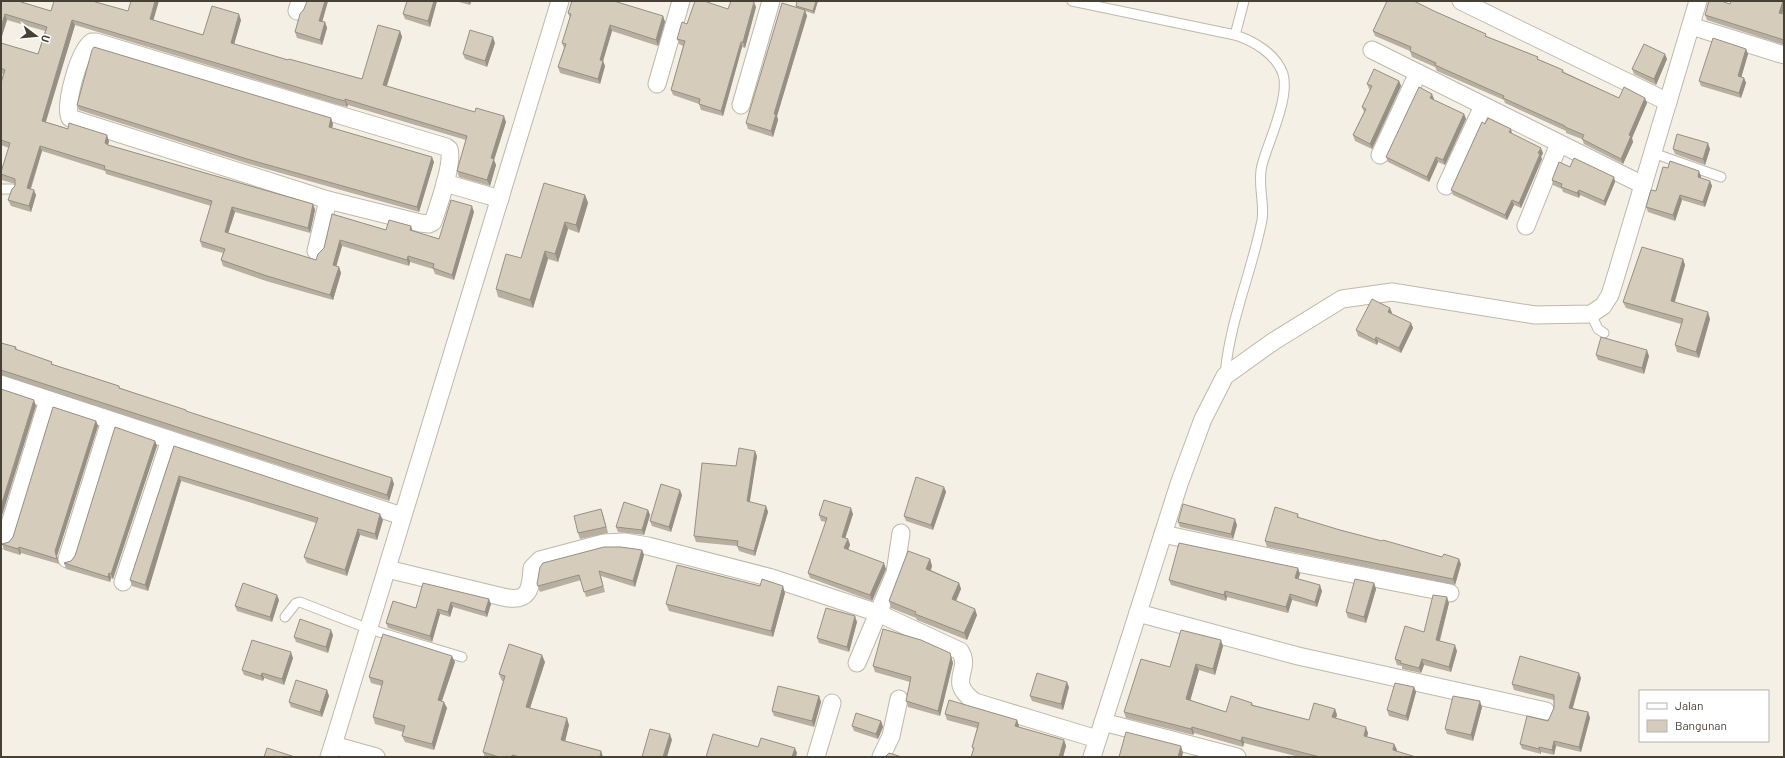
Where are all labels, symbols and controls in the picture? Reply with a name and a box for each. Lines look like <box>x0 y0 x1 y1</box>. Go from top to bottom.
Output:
north arrow <box>16 16 56 56</box>
text: U <box>39 34 53 44</box>
legend <box>1639 690 1769 742</box>
text: Jalan <box>1675 698 1703 712</box>
text: Bangunan <box>1675 718 1727 732</box>

